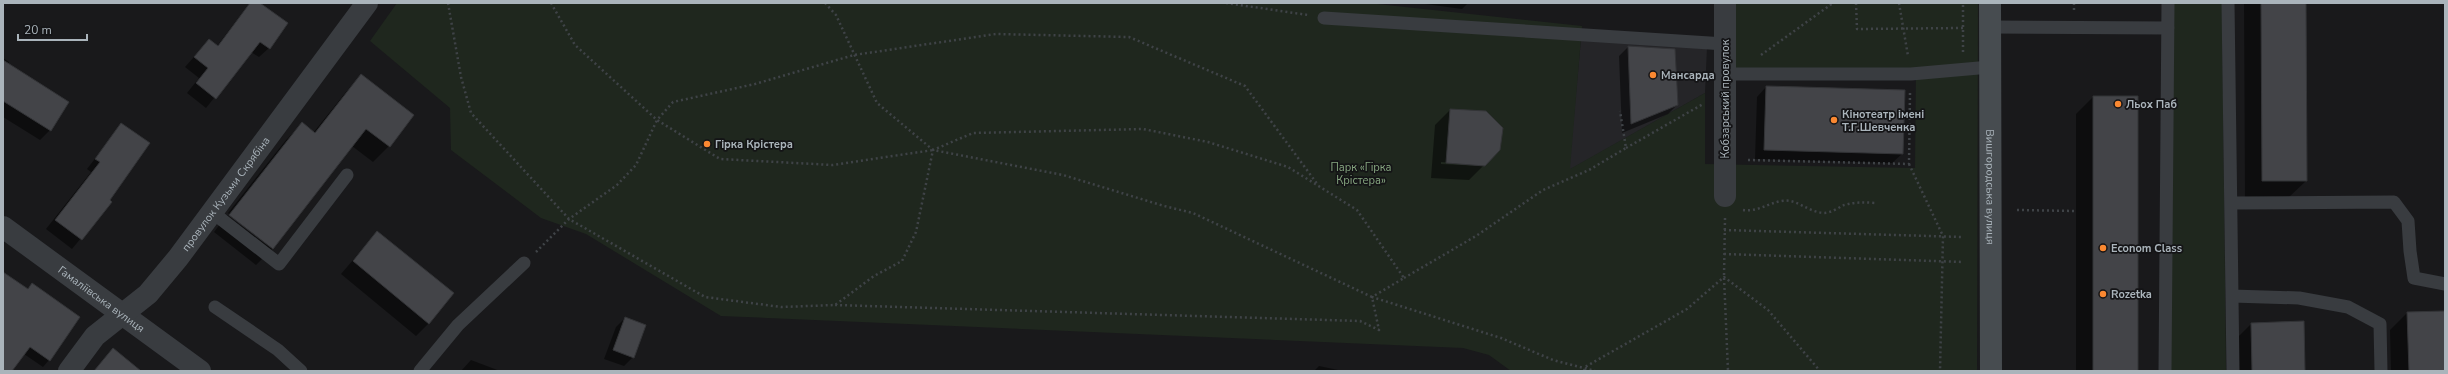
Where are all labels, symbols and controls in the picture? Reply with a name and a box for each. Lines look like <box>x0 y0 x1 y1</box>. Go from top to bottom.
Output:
scale bar <box>18 16 87 42</box>
text: 20 m <box>24 22 52 38</box>
street label: Кобзарський провулок <box>1718 39 1733 158</box>
place label: Мансарда <box>1661 68 1715 83</box>
marker: Мансарда <box>1648 70 1658 80</box>
place label: Льох Паб <box>2126 97 2177 112</box>
marker: Льох Паб <box>2113 99 2123 109</box>
place label: Кінотеатр імені Т.Г.Шевченка <box>1842 107 1924 135</box>
marker: Кінотеатр імені Т.Г.Шевченка <box>1829 115 1839 125</box>
street label: Вишгородська вулиця <box>1983 129 1998 245</box>
street label: провулок Кузьми Скрябіна <box>178 133 273 254</box>
place label: Гірка Крістера <box>715 137 793 152</box>
marker: Гірка Крістера <box>702 139 712 149</box>
park label: Парк «Гірка Крістера» <box>1330 160 1392 188</box>
place label: Econom Class <box>2111 241 2182 256</box>
marker: Econom Class <box>2098 243 2108 253</box>
street label: Гамаліївська вулиця <box>55 262 148 336</box>
place label: Rozetka <box>2111 287 2152 302</box>
marker: Rozetka <box>2098 289 2108 299</box>

